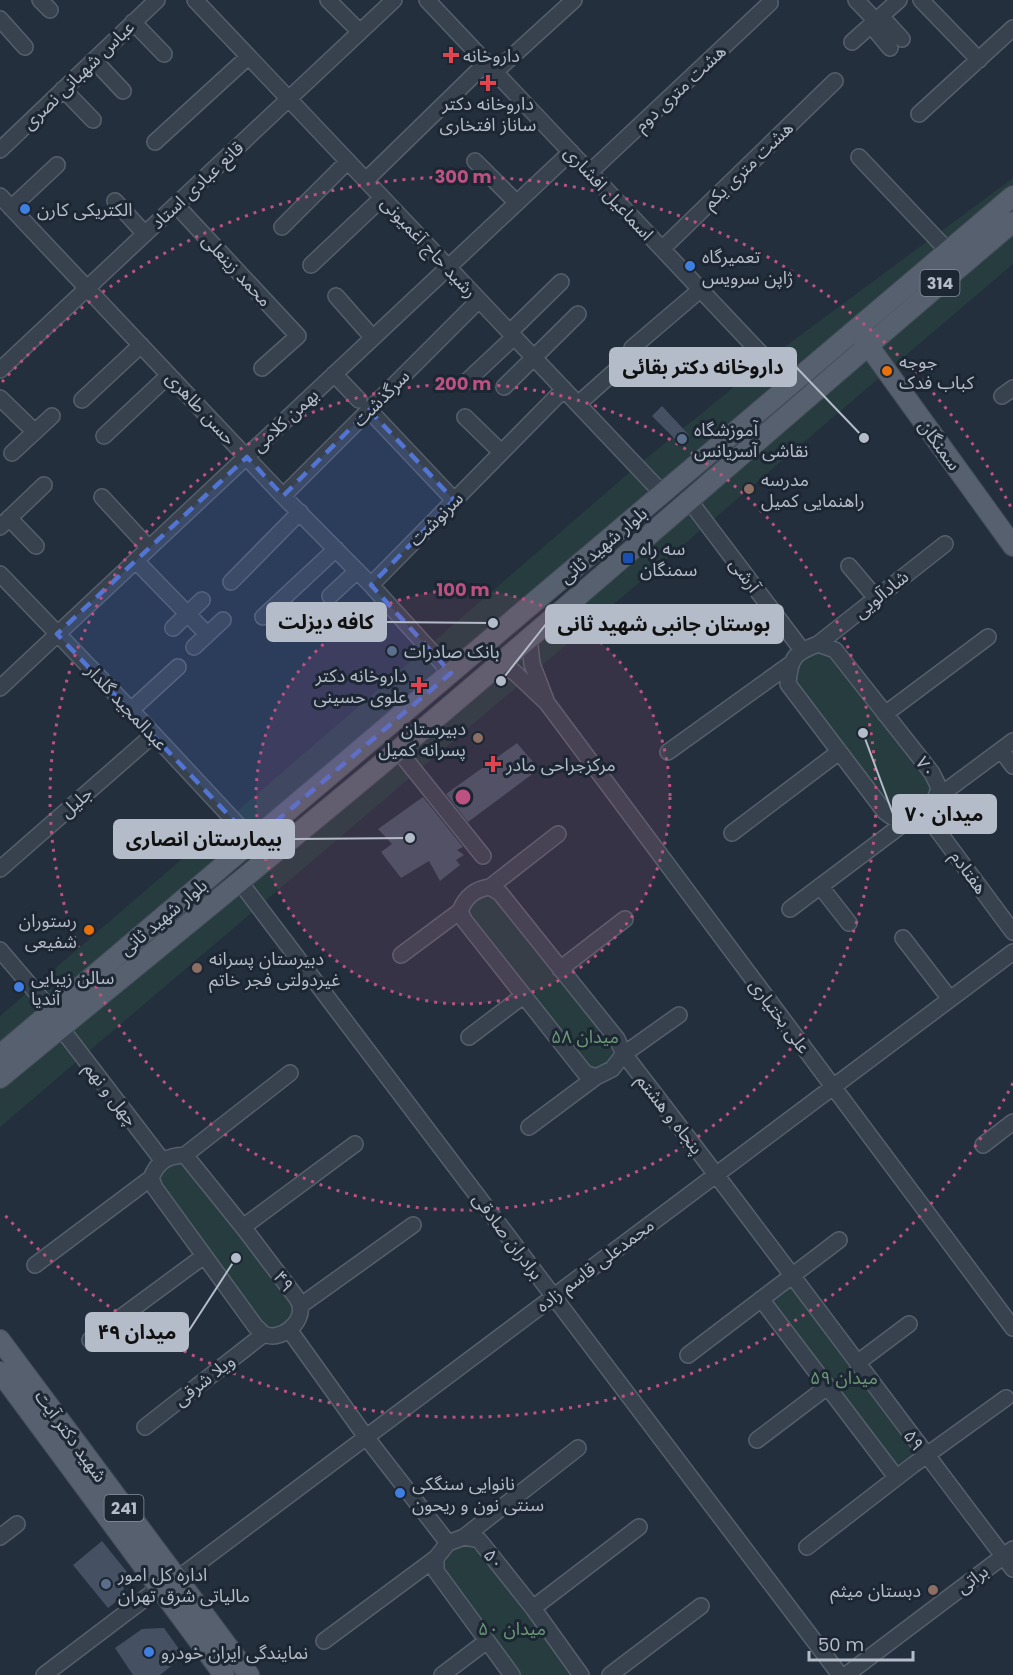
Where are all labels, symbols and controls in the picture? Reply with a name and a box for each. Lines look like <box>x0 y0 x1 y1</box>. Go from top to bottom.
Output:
street label: عباس شهبانی نصری <box>16 15 140 135</box>
street label: هشت متری دوم <box>629 39 733 139</box>
place label: داروخانه <box>463 43 520 68</box>
marker: داروخانه <box>444 48 458 62</box>
marker: داروخانه دكتر ساناز افتخارى <box>481 76 495 90</box>
place label: داروخانه دكتر ساناز افتخارى <box>440 91 536 137</box>
street label: هشت متری یکم <box>697 116 799 215</box>
street label: قانع عبادی استاد <box>145 135 250 236</box>
street label: اسماعیل افشاری <box>559 140 659 246</box>
text: 300 m <box>434 164 492 189</box>
street label: رشید حاج آغمیونی <box>375 191 483 304</box>
place label: الکتریکی کارن <box>37 197 133 222</box>
marker: الکتریکی کارن <box>18 202 32 216</box>
street label: محمد زینعلی <box>197 228 277 312</box>
place label: تعمیرگاه ژاپن سرویس <box>702 244 793 290</box>
marker: تعمیرگاه ژاپن سرویس <box>683 259 697 273</box>
road number: 314 <box>920 270 960 296</box>
callout: داروخانه دکتر بقائی <box>610 348 796 386</box>
place label: جوجه کباب فدک <box>899 349 974 395</box>
text: داروخانه دکتر بقائی <box>622 353 784 381</box>
street label: سرگذشت <box>347 364 415 432</box>
marker: جوجه کباب فدک <box>880 364 894 378</box>
street label: حسن طاهری <box>160 366 242 450</box>
text: 200 m <box>435 371 491 396</box>
street label: بهمن کلامی <box>246 382 324 458</box>
street label: سمنگان <box>913 414 967 476</box>
place label: آموزشگاه نقاشی آسریانس <box>694 417 808 463</box>
marker: آموزشگاه نقاشی آسریانس <box>675 432 689 446</box>
place label: مدرسه راهنمایی کمیل <box>761 467 865 513</box>
marker: مدرسه راهنمایی کمیل <box>742 482 756 496</box>
street label: سرنوشت <box>403 486 469 552</box>
street label: بلوار شهید ثانی <box>554 501 652 589</box>
place label: سه راه سمنگان <box>640 536 697 582</box>
marker: سه راه سمنگان <box>621 551 635 565</box>
street label: آرشی <box>724 552 767 598</box>
street label: شادآلویی <box>848 564 914 624</box>
text: 100 m <box>436 577 490 602</box>
callout: کافه دیزلت <box>267 603 386 641</box>
callout: بوستان جانبی شهید ثانی <box>546 605 783 643</box>
text: کافه دیزلت <box>278 608 375 636</box>
text: بوستان جانبی شهید ثانی <box>558 610 770 638</box>
place label: بانک صادرات <box>404 639 500 664</box>
marker: بانک صادرات <box>385 644 399 658</box>
street label: عبدالمجید گلدار <box>80 658 174 756</box>
place label: داروخانه دکتر علوی حسینی <box>314 663 407 709</box>
marker: داروخانه دکتر علوی حسینی <box>412 678 426 692</box>
place label: دبیرستان پسرانه کمیل <box>378 716 466 762</box>
marker: دبیرستان پسرانه کمیل <box>471 731 485 745</box>
street label: ۷۰ <box>910 751 942 783</box>
place label: مرکزجراحی مادر <box>505 752 616 777</box>
marker: مرکزجراحی مادر <box>484 755 502 773</box>
street label: جلیل <box>54 781 98 823</box>
centre of rings <box>453 787 473 807</box>
callout: میدان ۷۰ <box>893 795 996 833</box>
text: میدان ۷۰ <box>905 800 983 828</box>
callout: بیمارستان انصاری <box>114 820 294 858</box>
text: بیمارستان انصاری <box>126 825 282 853</box>
street label: هفتادم <box>943 845 993 900</box>
street label: بلوار شهید ثانی <box>114 873 212 961</box>
place label: رستوران شفیعی <box>19 908 77 954</box>
marker: رستوران شفیعی <box>82 923 96 937</box>
place label: دبیرستان پسرانه غیردولتی فجر خاتم <box>209 946 340 993</box>
marker: دبیرستان پسرانه غیردولتی فجر خاتم <box>190 961 204 975</box>
place label: سالن زیبایی آندیا <box>31 965 114 1011</box>
street label: علی بختیاری <box>744 973 816 1059</box>
marker: سالن زیبایی آندیا <box>12 980 26 994</box>
park label: میدان ۵۸ <box>551 1024 619 1049</box>
street label: چهل و نهم <box>77 1057 144 1132</box>
street label: پنجاه و هشتم <box>630 1069 709 1160</box>
street label: برادران صادقی <box>467 1187 549 1285</box>
street label: محمدعلی قاسم زاده <box>531 1212 660 1319</box>
street label: ۴۹ <box>268 1265 300 1297</box>
callout: میدان ۴۹ <box>86 1313 188 1351</box>
text: میدان ۴۹ <box>98 1318 176 1346</box>
street label: ویلا شرقی <box>168 1348 240 1412</box>
park label: میدان ۵۹ <box>810 1365 878 1390</box>
street label: شهید دکتر آیت <box>29 1385 113 1487</box>
street label: ۵۹ <box>898 1424 930 1456</box>
place label: نانوایی سنگکی سنتی نون و ریحون <box>412 1471 544 1517</box>
marker: نانوایی سنگکی سنتی نون و ریحون <box>393 1486 407 1500</box>
road number: 241 <box>104 1495 144 1521</box>
street label: ۵۰ <box>478 1543 510 1575</box>
street label: براتی <box>951 1559 993 1599</box>
place label: اداره کل امور مالیاتی شرق تهران <box>117 1562 250 1608</box>
marker: اداره کل امور مالیاتی شرق تهران <box>99 1577 113 1591</box>
place label: دبستان میثم <box>830 1578 921 1604</box>
marker: دبستان میثم <box>926 1583 940 1597</box>
park label: میدان ۵۰ <box>478 1616 546 1641</box>
scale bar <box>809 1624 912 1662</box>
text: 50 m <box>818 1632 864 1657</box>
place label: نمایندگی ایران خودرو <box>161 1640 308 1665</box>
marker: نمایندگی ایران خودرو <box>142 1645 156 1659</box>

